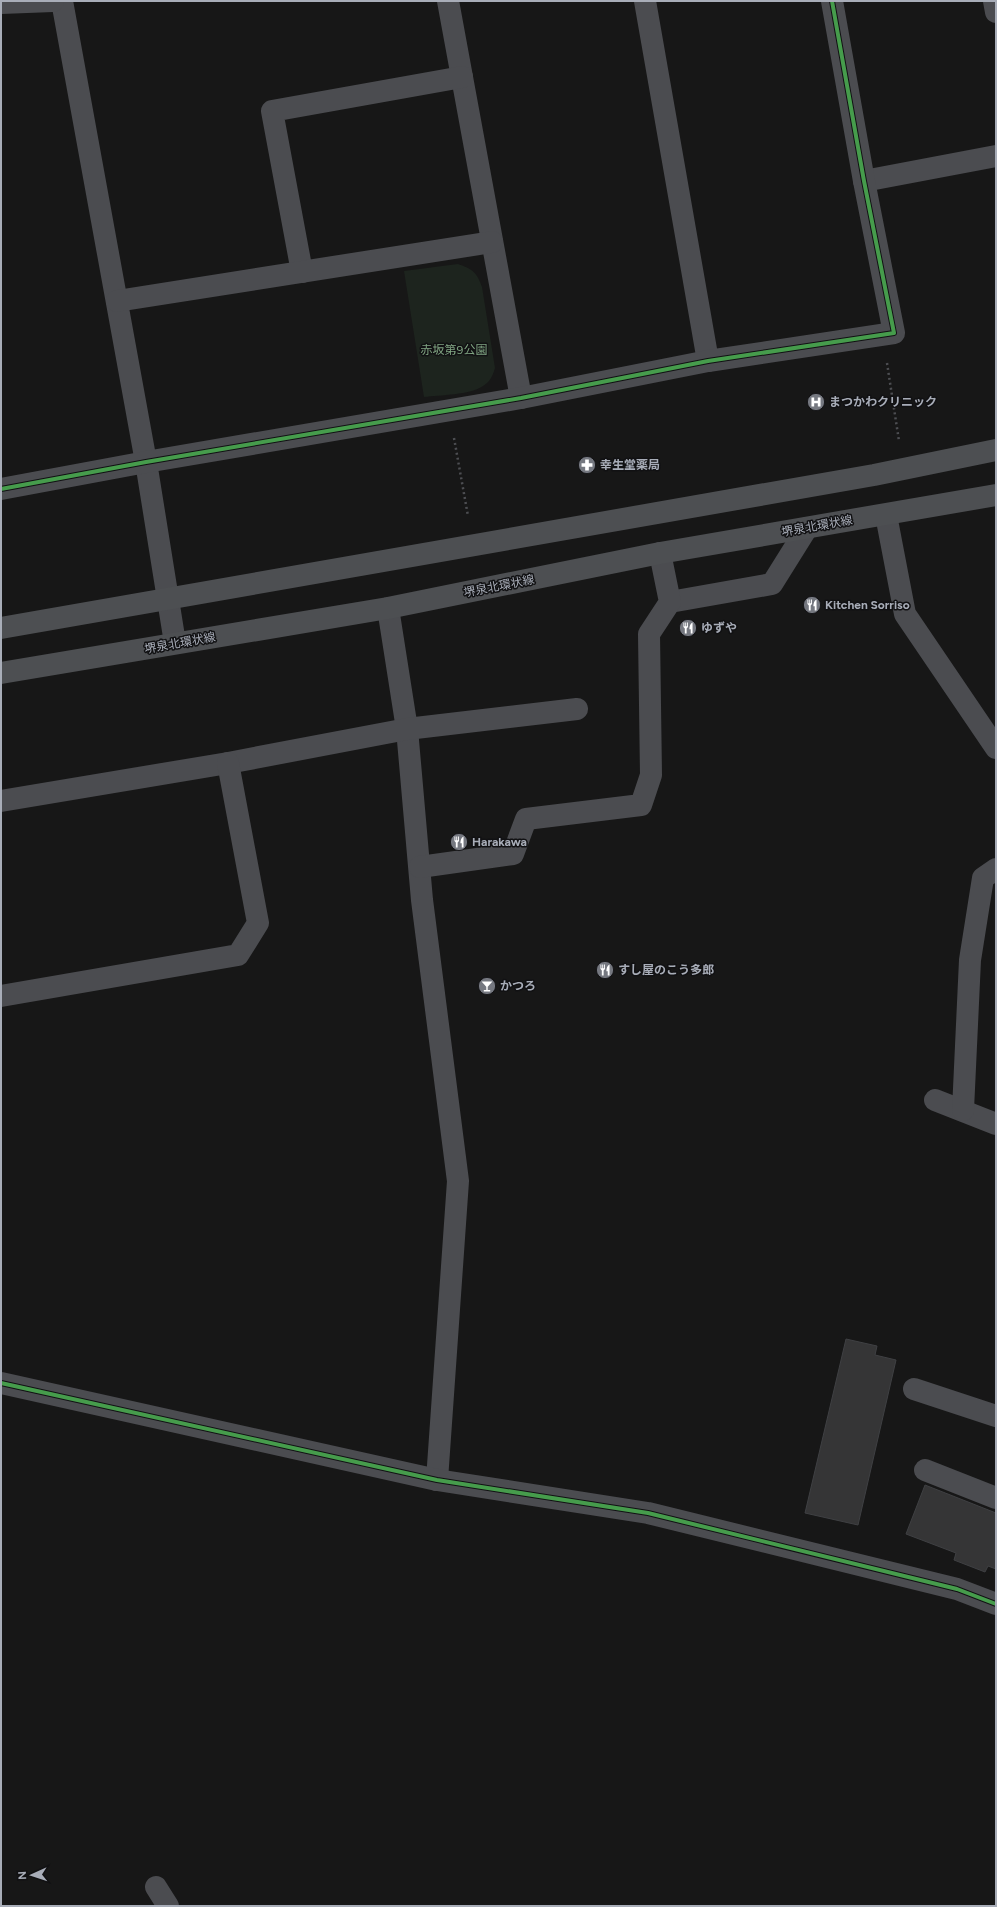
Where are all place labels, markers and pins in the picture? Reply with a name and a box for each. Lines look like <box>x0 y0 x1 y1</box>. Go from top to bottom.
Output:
hospital icon: まつかわクリニック <box>806 392 826 412</box>
place label: まつかわクリニック <box>829 395 937 409</box>
pharmacy icon: 幸生堂薬局 <box>577 455 597 475</box>
place label: 幸生堂薬局 <box>600 458 660 472</box>
restaurant icon: Kitchen Sorriso <box>802 595 822 615</box>
place label: Kitchen Sorriso <box>825 598 910 612</box>
restaurant icon: ゆずや <box>678 618 698 638</box>
place label: ゆずや <box>701 621 737 635</box>
restaurant icon: Harakawa <box>449 832 469 852</box>
place label: Harakawa <box>472 835 527 849</box>
restaurant icon: すし屋のこう多郎 <box>595 960 615 980</box>
place label: すし屋のこう多郎 <box>618 963 714 977</box>
bar icon: かつろ <box>477 976 497 996</box>
place label: かつろ <box>500 979 536 993</box>

